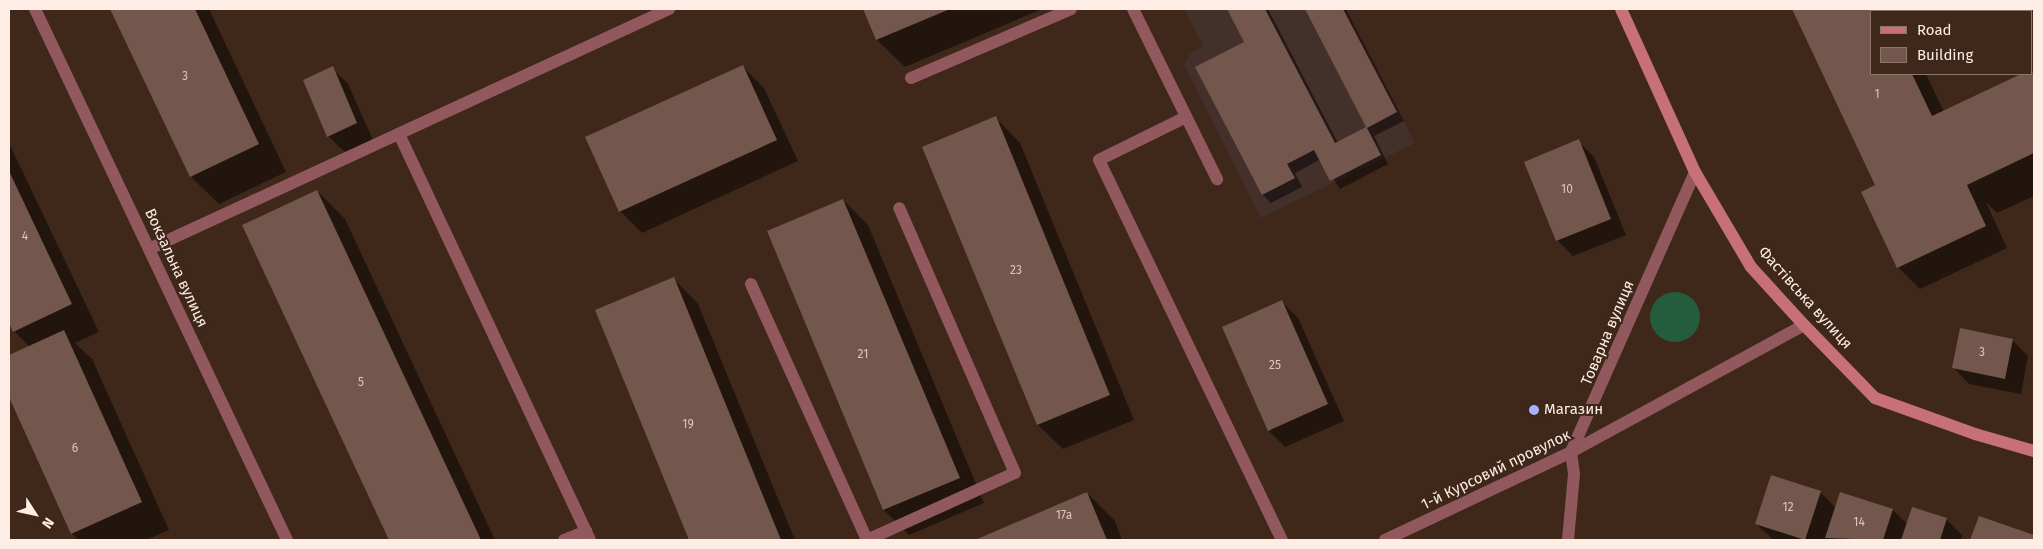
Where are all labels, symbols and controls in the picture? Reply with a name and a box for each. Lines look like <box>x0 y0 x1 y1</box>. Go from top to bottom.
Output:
legend <box>1870 10 2033 75</box>
text: Road <box>1917 21 1952 39</box>
text: Building <box>1917 46 1973 64</box>
house number: 3 <box>182 70 188 84</box>
house number: 1 <box>1874 88 1880 102</box>
house number: 10 <box>1561 183 1573 197</box>
street label: Вокзальна вулиця <box>141 206 211 330</box>
house number: 4 <box>22 230 28 244</box>
street label: Фастівська вулиця <box>1754 243 1856 353</box>
house number: 23 <box>1010 264 1022 278</box>
street label: Товарна вулиця <box>1578 278 1638 388</box>
house number: 3 <box>1979 346 1985 360</box>
house number: 21 <box>858 348 868 362</box>
house number: 25 <box>1269 359 1281 373</box>
house number: 5 <box>358 376 364 390</box>
place label: Магазин <box>1544 401 1603 419</box>
marker: Магазин <box>1528 404 1540 416</box>
house number: 19 <box>682 418 694 432</box>
street label: 1-й Курсовий провулок <box>1418 426 1574 514</box>
house number: 6 <box>72 442 78 456</box>
north arrow <box>10 489 60 539</box>
house number: 12 <box>1782 501 1794 515</box>
house number: 17а <box>1056 509 1072 523</box>
text: N <box>38 514 57 532</box>
house number: 14 <box>1853 516 1865 530</box>

